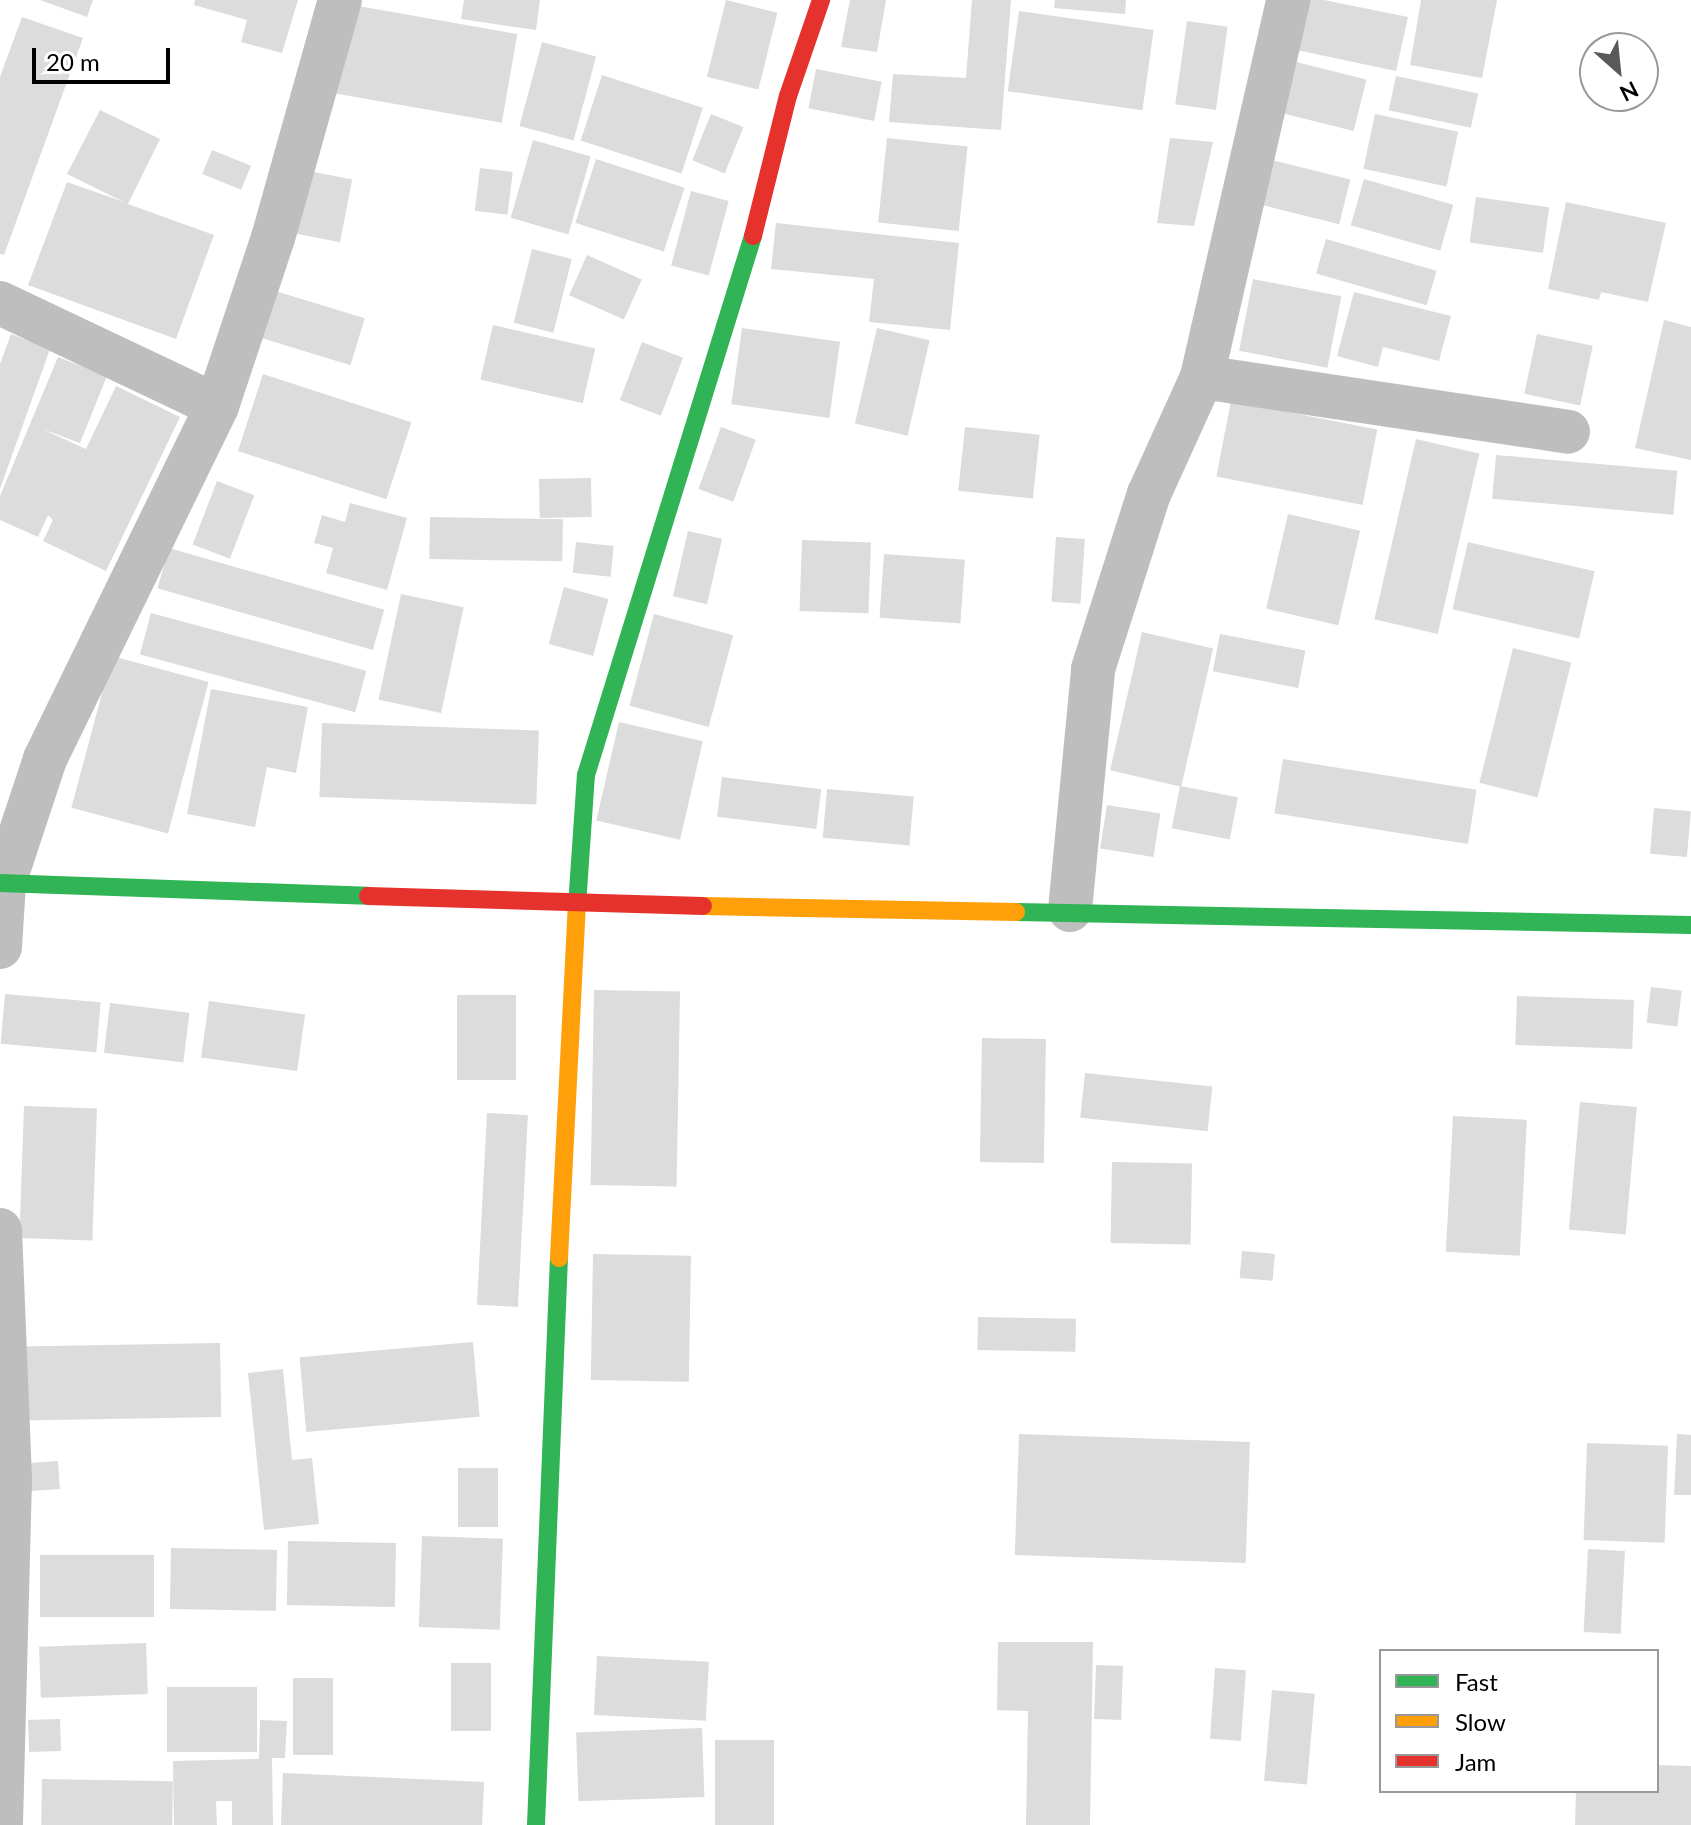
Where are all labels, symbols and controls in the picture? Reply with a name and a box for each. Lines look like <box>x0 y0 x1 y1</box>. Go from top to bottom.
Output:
scale bar <box>36 32 174 82</box>
north arrow <box>1579 32 1659 112</box>
text: 20 m <box>46 47 100 76</box>
text: N <box>1616 76 1643 108</box>
legend <box>1379 1649 1659 1793</box>
text: Fast <box>1455 1667 1498 1696</box>
text: Slow <box>1455 1707 1506 1736</box>
text: Jam <box>1455 1747 1496 1776</box>

